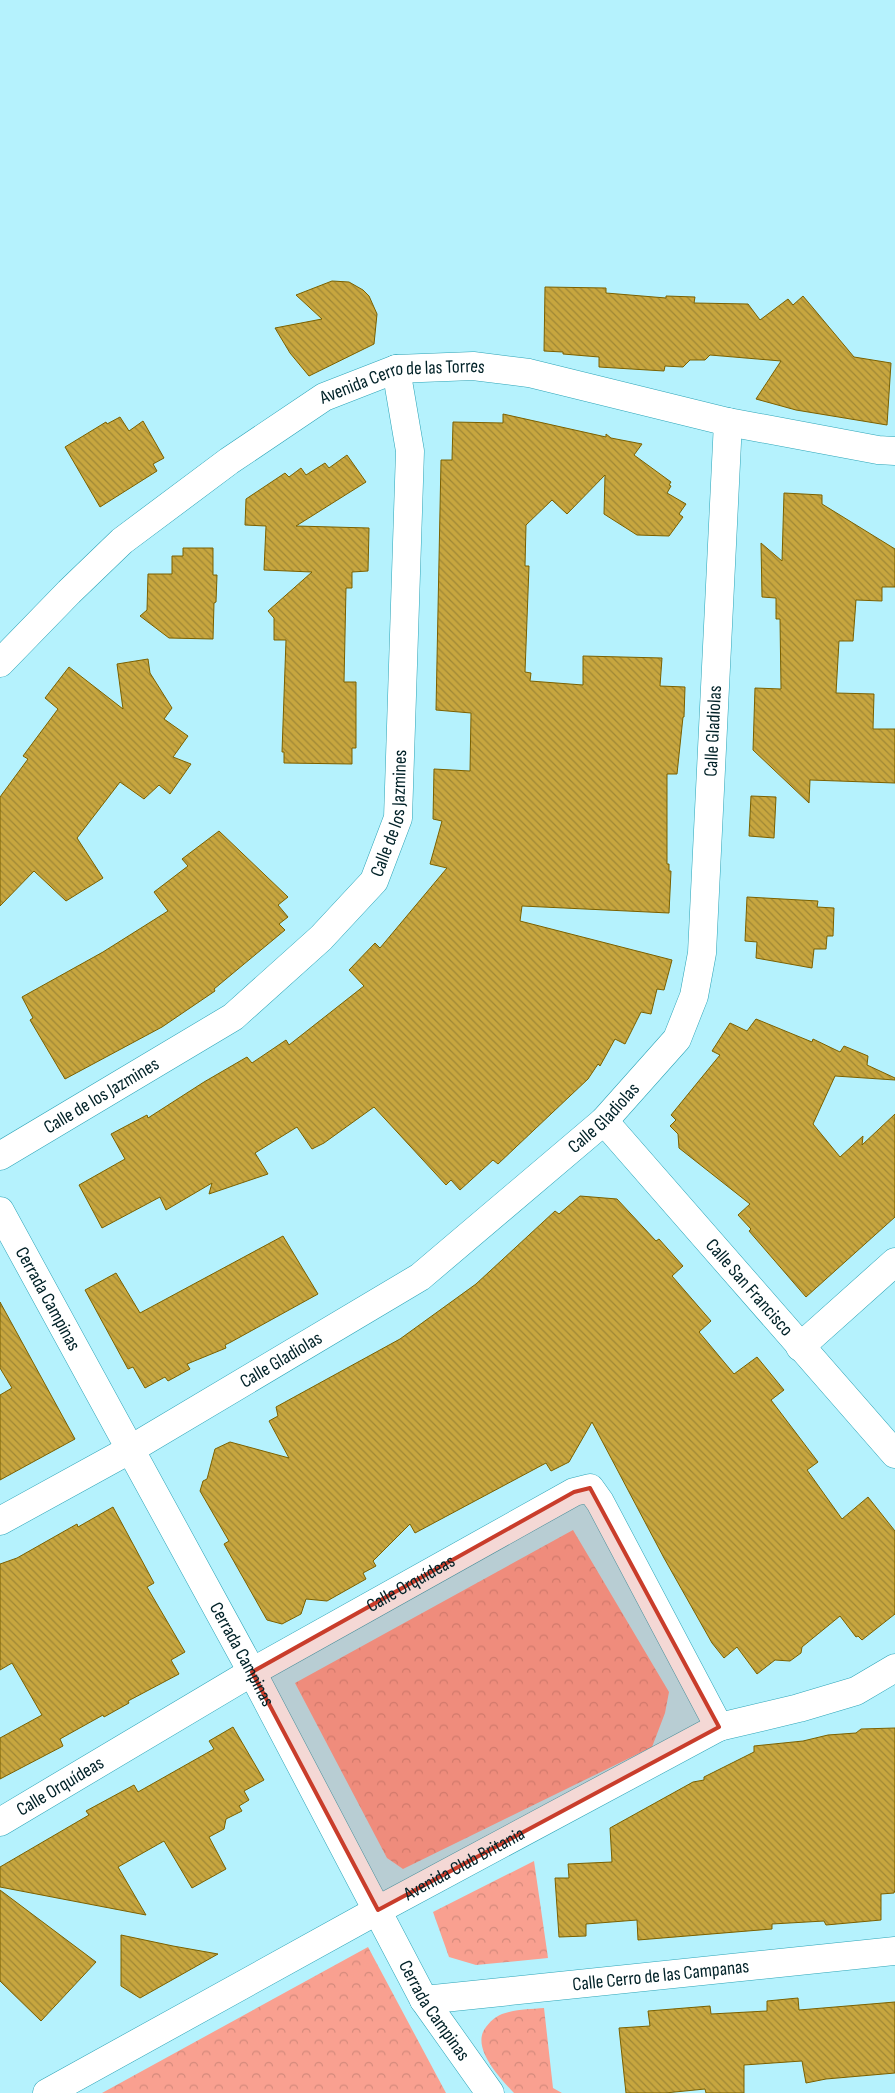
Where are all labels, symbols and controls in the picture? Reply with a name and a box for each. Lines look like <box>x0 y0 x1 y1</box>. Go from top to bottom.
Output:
street label: Avenida Cerro de las Torres <box>316 354 486 409</box>
street label: Calle Gladiolas <box>699 685 727 777</box>
street label: Calle de los Jazmines <box>365 749 412 880</box>
street label: Calle de los Jazmines <box>39 1052 163 1139</box>
street label: Calle Gladiolas <box>563 1078 644 1158</box>
street label: Calle San Francisco <box>701 1234 798 1341</box>
street label: Cerrada Campinas <box>10 1243 86 1355</box>
street label: Calle Gladiolas <box>236 1326 326 1393</box>
street label: Calle Orquídeas <box>362 1549 459 1617</box>
street label: Cerrada Campinas <box>205 1598 280 1710</box>
street label: Calle Orquídeas <box>12 1751 108 1821</box>
street label: Avenida Club Britania <box>399 1822 529 1906</box>
street label: Calle Cerro de las Campanas <box>571 1955 750 1996</box>
street label: Cerrada Campinas <box>394 1956 475 2065</box>

